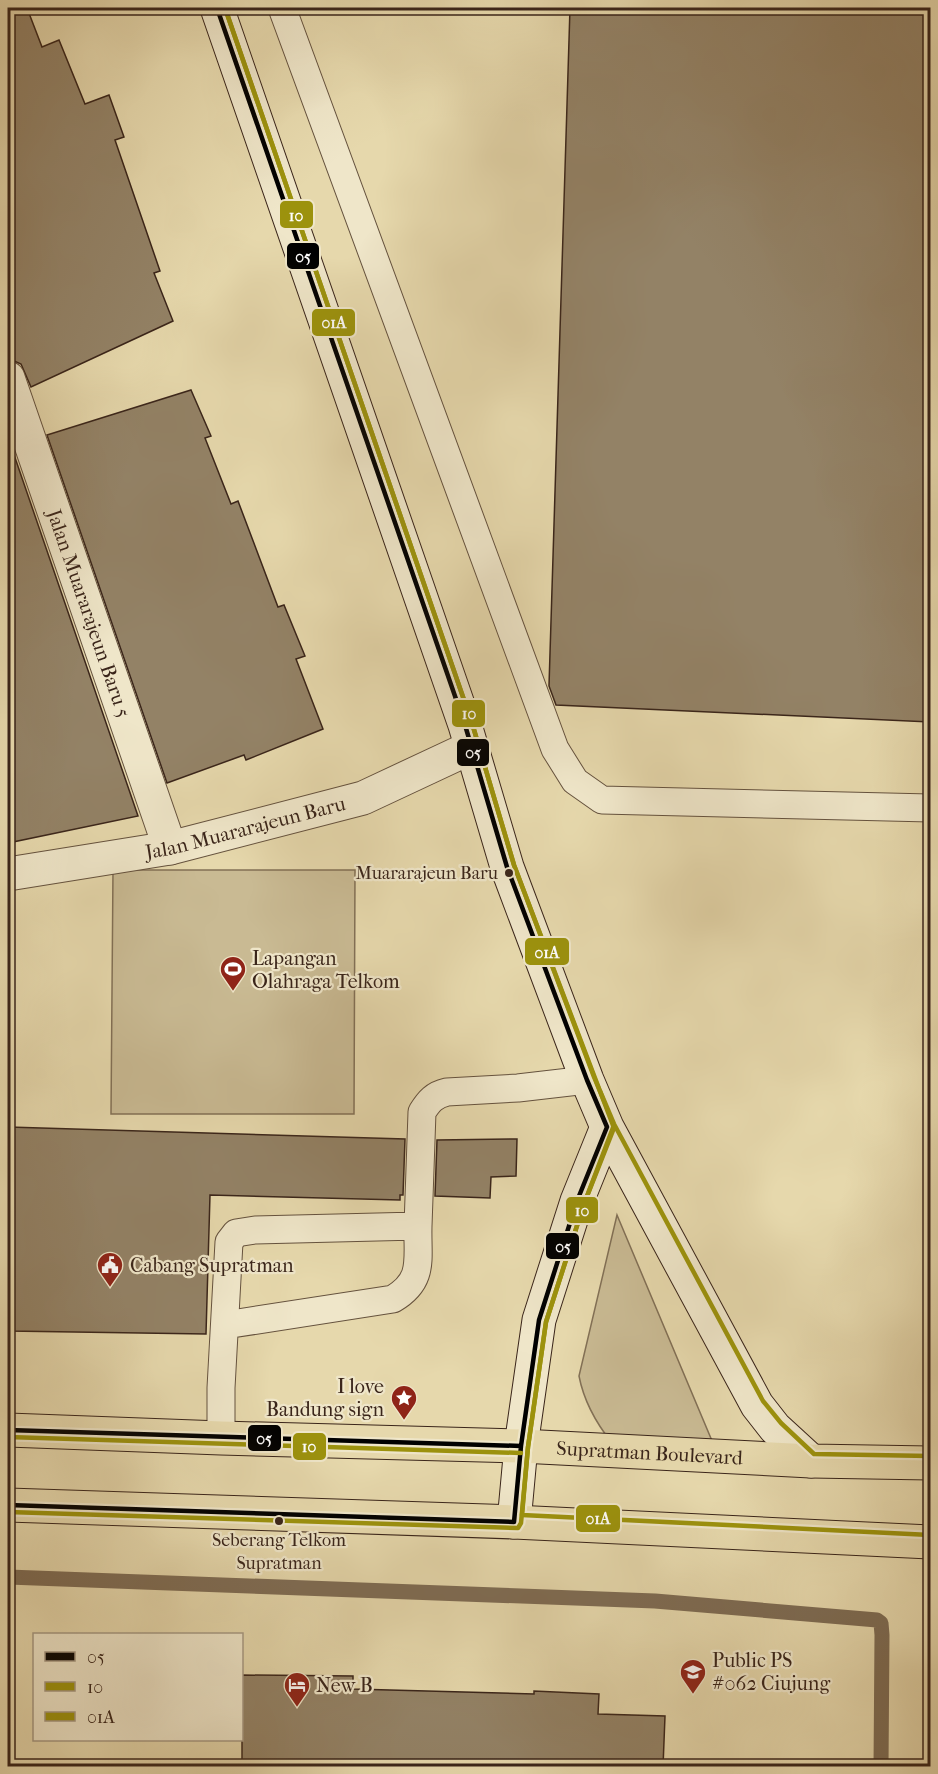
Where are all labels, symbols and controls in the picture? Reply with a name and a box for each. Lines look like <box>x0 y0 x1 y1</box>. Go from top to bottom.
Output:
line badge: 10 <box>279 200 314 229</box>
text: 10 <box>289 206 303 225</box>
line badge: 05 <box>286 242 320 270</box>
text: 05 <box>295 247 311 266</box>
line badge: 01A <box>311 308 356 337</box>
text: 01A <box>322 313 347 332</box>
street label: Jalan Muararajeun Baru 5 <box>42 504 136 720</box>
line badge: 10 <box>451 699 486 728</box>
text: 10 <box>462 704 476 723</box>
line badge: 05 <box>456 738 490 767</box>
text: 05 <box>465 743 481 762</box>
street label: Jalan Muararajeun Baru <box>142 791 348 864</box>
place label: Muararajeun Baru <box>355 863 498 884</box>
marker: Muararajeun Baru <box>503 867 515 879</box>
line badge: 01A <box>524 937 570 966</box>
text: 01A <box>535 943 560 962</box>
place label: Lapangan Olahraga Telkom <box>252 947 400 993</box>
sports icon: Lapangan Olahraga Telkom <box>218 954 248 992</box>
line badge: 10 <box>565 1196 599 1224</box>
text: 10 <box>575 1201 589 1220</box>
line badge: 05 <box>545 1232 580 1260</box>
text: 05 <box>555 1237 571 1256</box>
public building icon: Cabang Supratman <box>95 1250 125 1288</box>
place label: Cabang Supratman <box>130 1254 294 1277</box>
place label: I love Bandung sign <box>266 1375 384 1421</box>
place icon: I love Bandung sign <box>389 1383 419 1421</box>
line badge: 05 <box>247 1424 282 1452</box>
text: 05 <box>256 1429 272 1448</box>
line badge: 10 <box>292 1432 327 1461</box>
street label: Supratman Boulevard <box>556 1436 744 1469</box>
text: 10 <box>302 1437 316 1456</box>
line badge: 01A <box>575 1504 621 1533</box>
text: 01A <box>586 1509 611 1528</box>
marker: Seberang Telkom Supratman <box>273 1515 285 1527</box>
place label: Seberang Telkom Supratman <box>212 1530 346 1574</box>
legend <box>33 1633 243 1741</box>
text: 05 <box>87 1647 105 1668</box>
place label: Public PS #062 Ciujung <box>712 1649 830 1695</box>
school or university icon: Public PS #062 Ciujung <box>678 1657 708 1695</box>
hotel icon: New B <box>282 1670 312 1708</box>
place label: New B <box>316 1674 373 1697</box>
text: 10 <box>87 1677 103 1698</box>
text: 01A <box>87 1707 115 1728</box>

